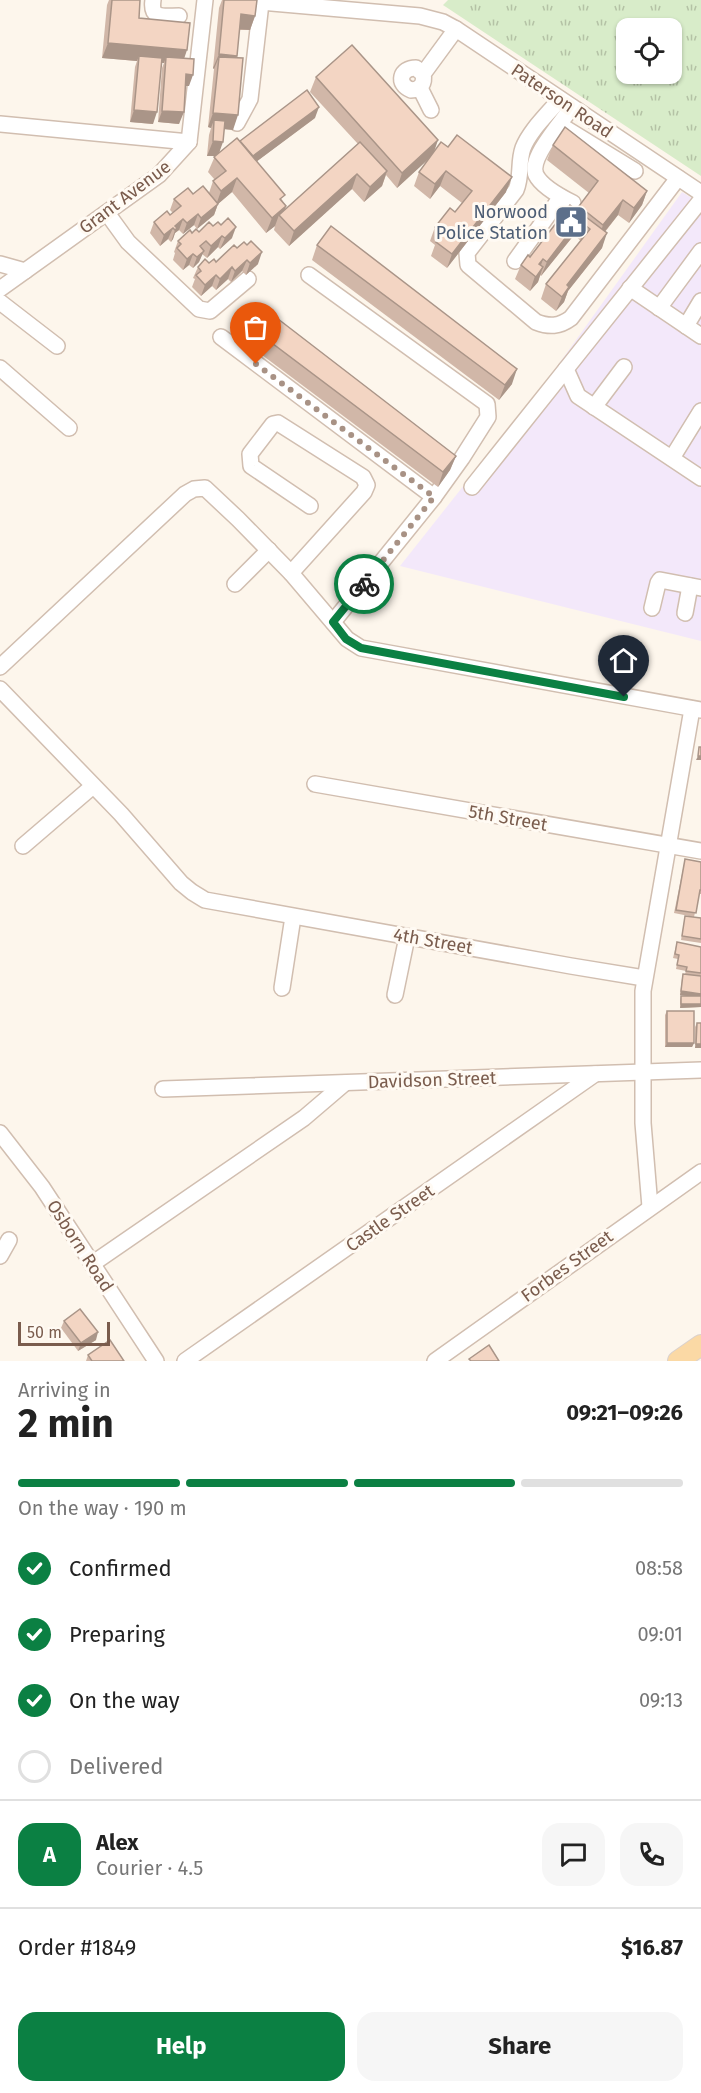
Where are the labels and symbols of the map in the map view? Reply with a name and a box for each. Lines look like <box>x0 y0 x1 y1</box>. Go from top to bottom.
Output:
street label: Paterson Road <box>507 59 617 143</box>
street label: Grant Avenue <box>75 155 175 239</box>
place label: Norwood Police Station <box>436 201 548 244</box>
public building icon: Norwood Police Station <box>553 204 589 240</box>
pin <box>230 302 281 364</box>
courier <box>334 554 394 614</box>
pin <box>598 635 649 697</box>
street label: 5th Street <box>467 800 550 836</box>
street label: 4th Street <box>392 923 475 959</box>
street label: Davidson Street <box>367 1067 497 1093</box>
street label: Castle Street <box>342 1179 439 1257</box>
street label: Osborn Road <box>42 1196 118 1296</box>
street label: Forbes Street <box>517 1225 618 1307</box>
scale bar <box>18 1319 110 1346</box>

